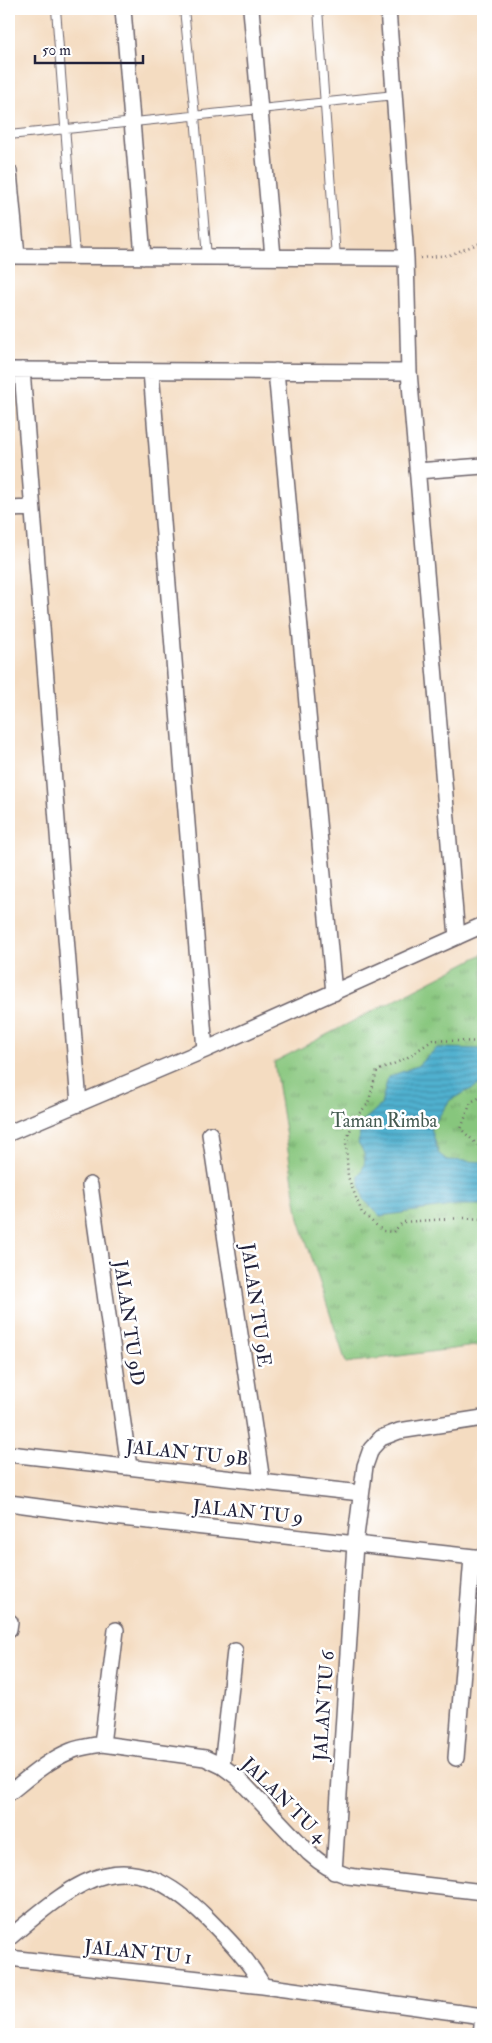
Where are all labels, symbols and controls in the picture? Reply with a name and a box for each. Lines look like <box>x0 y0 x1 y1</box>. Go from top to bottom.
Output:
scale bar <box>35 32 142 64</box>
text: 50 m <box>42 41 71 60</box>
park label: Taman Rimba <box>331 1109 437 1133</box>
street label: JALAN TU 9E <box>235 1241 277 1369</box>
street label: JALAN TU 9D <box>108 1258 150 1387</box>
street label: JALAN TU 9B <box>124 1435 250 1471</box>
street label: JALAN TU 9 <box>191 1494 304 1530</box>
street label: JALAN TU 6 <box>308 1649 340 1763</box>
street label: JALAN TU 4 <box>235 1751 332 1848</box>
street label: JALAN TU 1 <box>82 1934 193 1970</box>

